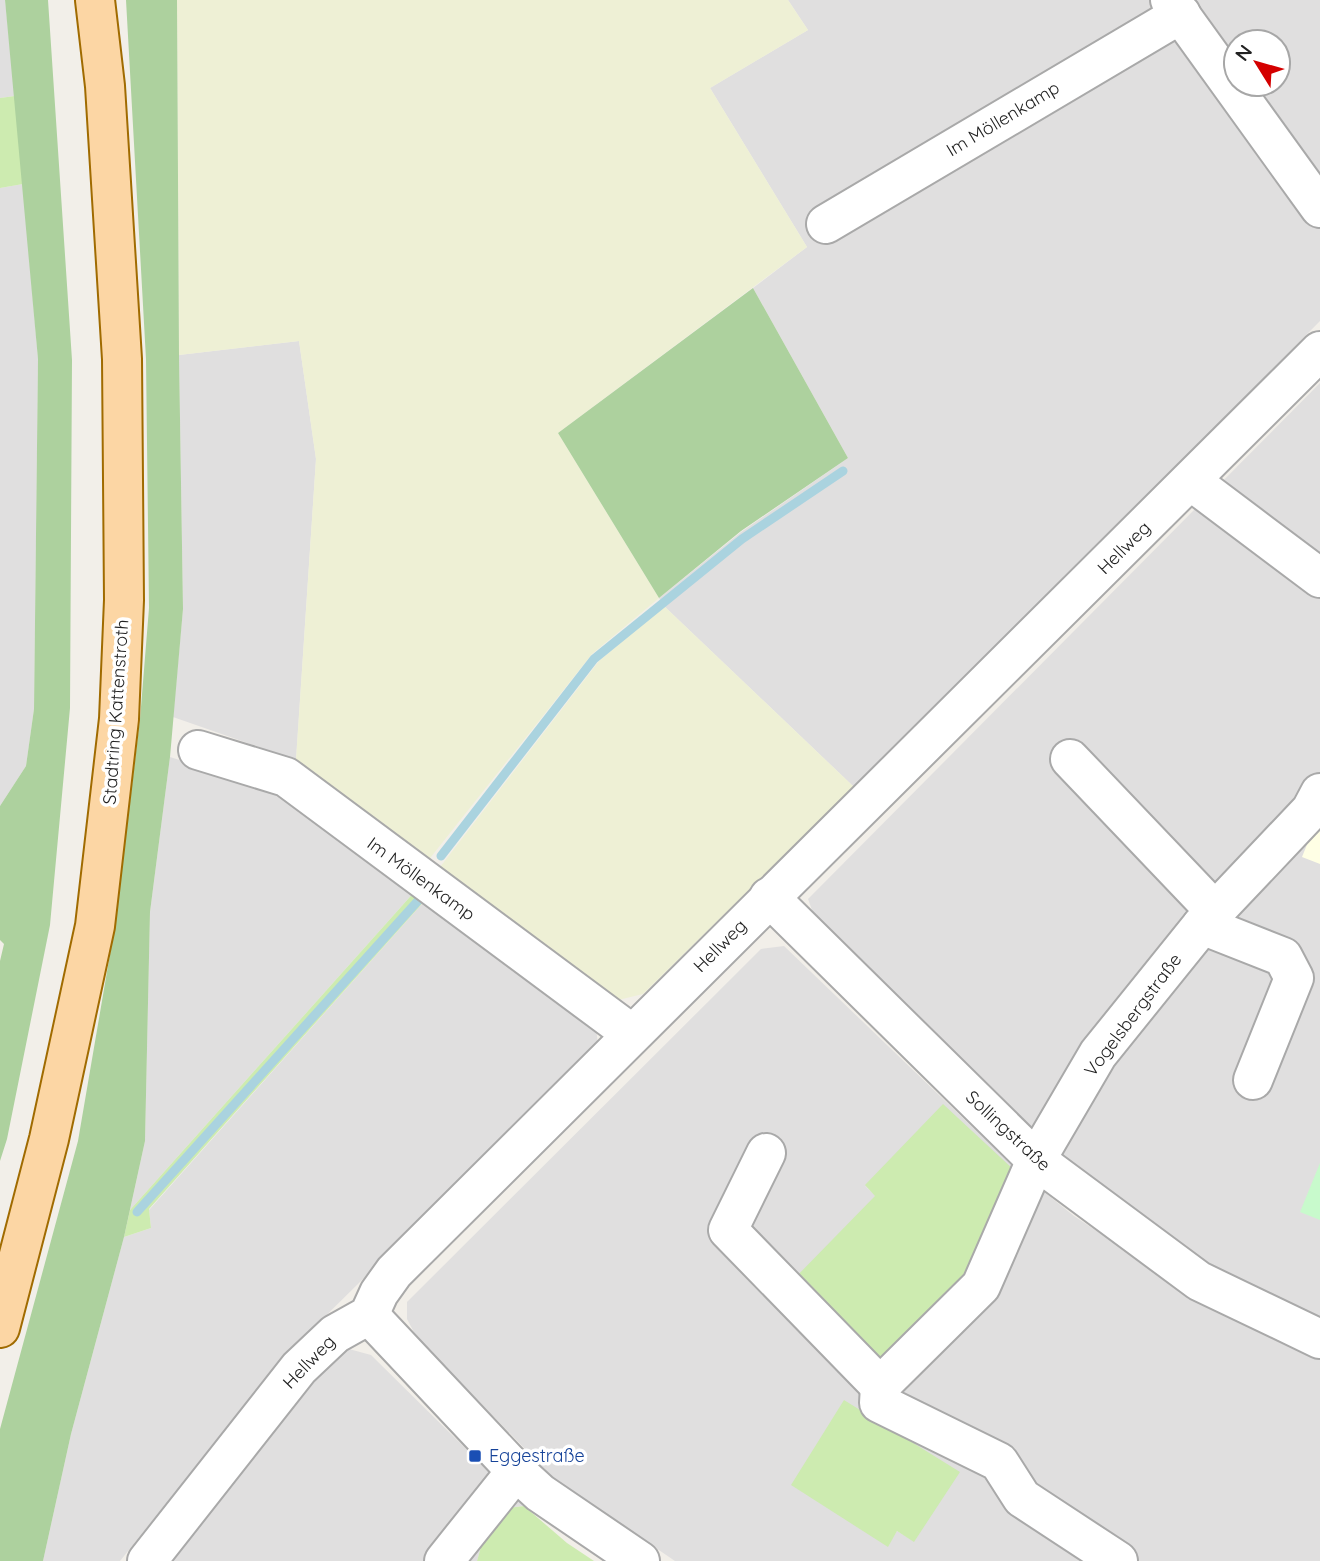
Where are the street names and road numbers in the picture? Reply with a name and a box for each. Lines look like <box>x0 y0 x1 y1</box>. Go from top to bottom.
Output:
street label: Im Möllenkamp <box>942 76 1064 161</box>
street label: Hellweg <box>1092 516 1155 579</box>
street label: Stadtring Kattenstroth <box>98 619 133 805</box>
street label: Im Möllenkamp <box>363 832 480 926</box>
street label: Hellweg <box>688 914 751 977</box>
street label: Vogelsbergstraße <box>1079 949 1186 1081</box>
street label: Sollingstraße <box>961 1085 1056 1176</box>
street label: Hellweg <box>277 1330 340 1393</box>

